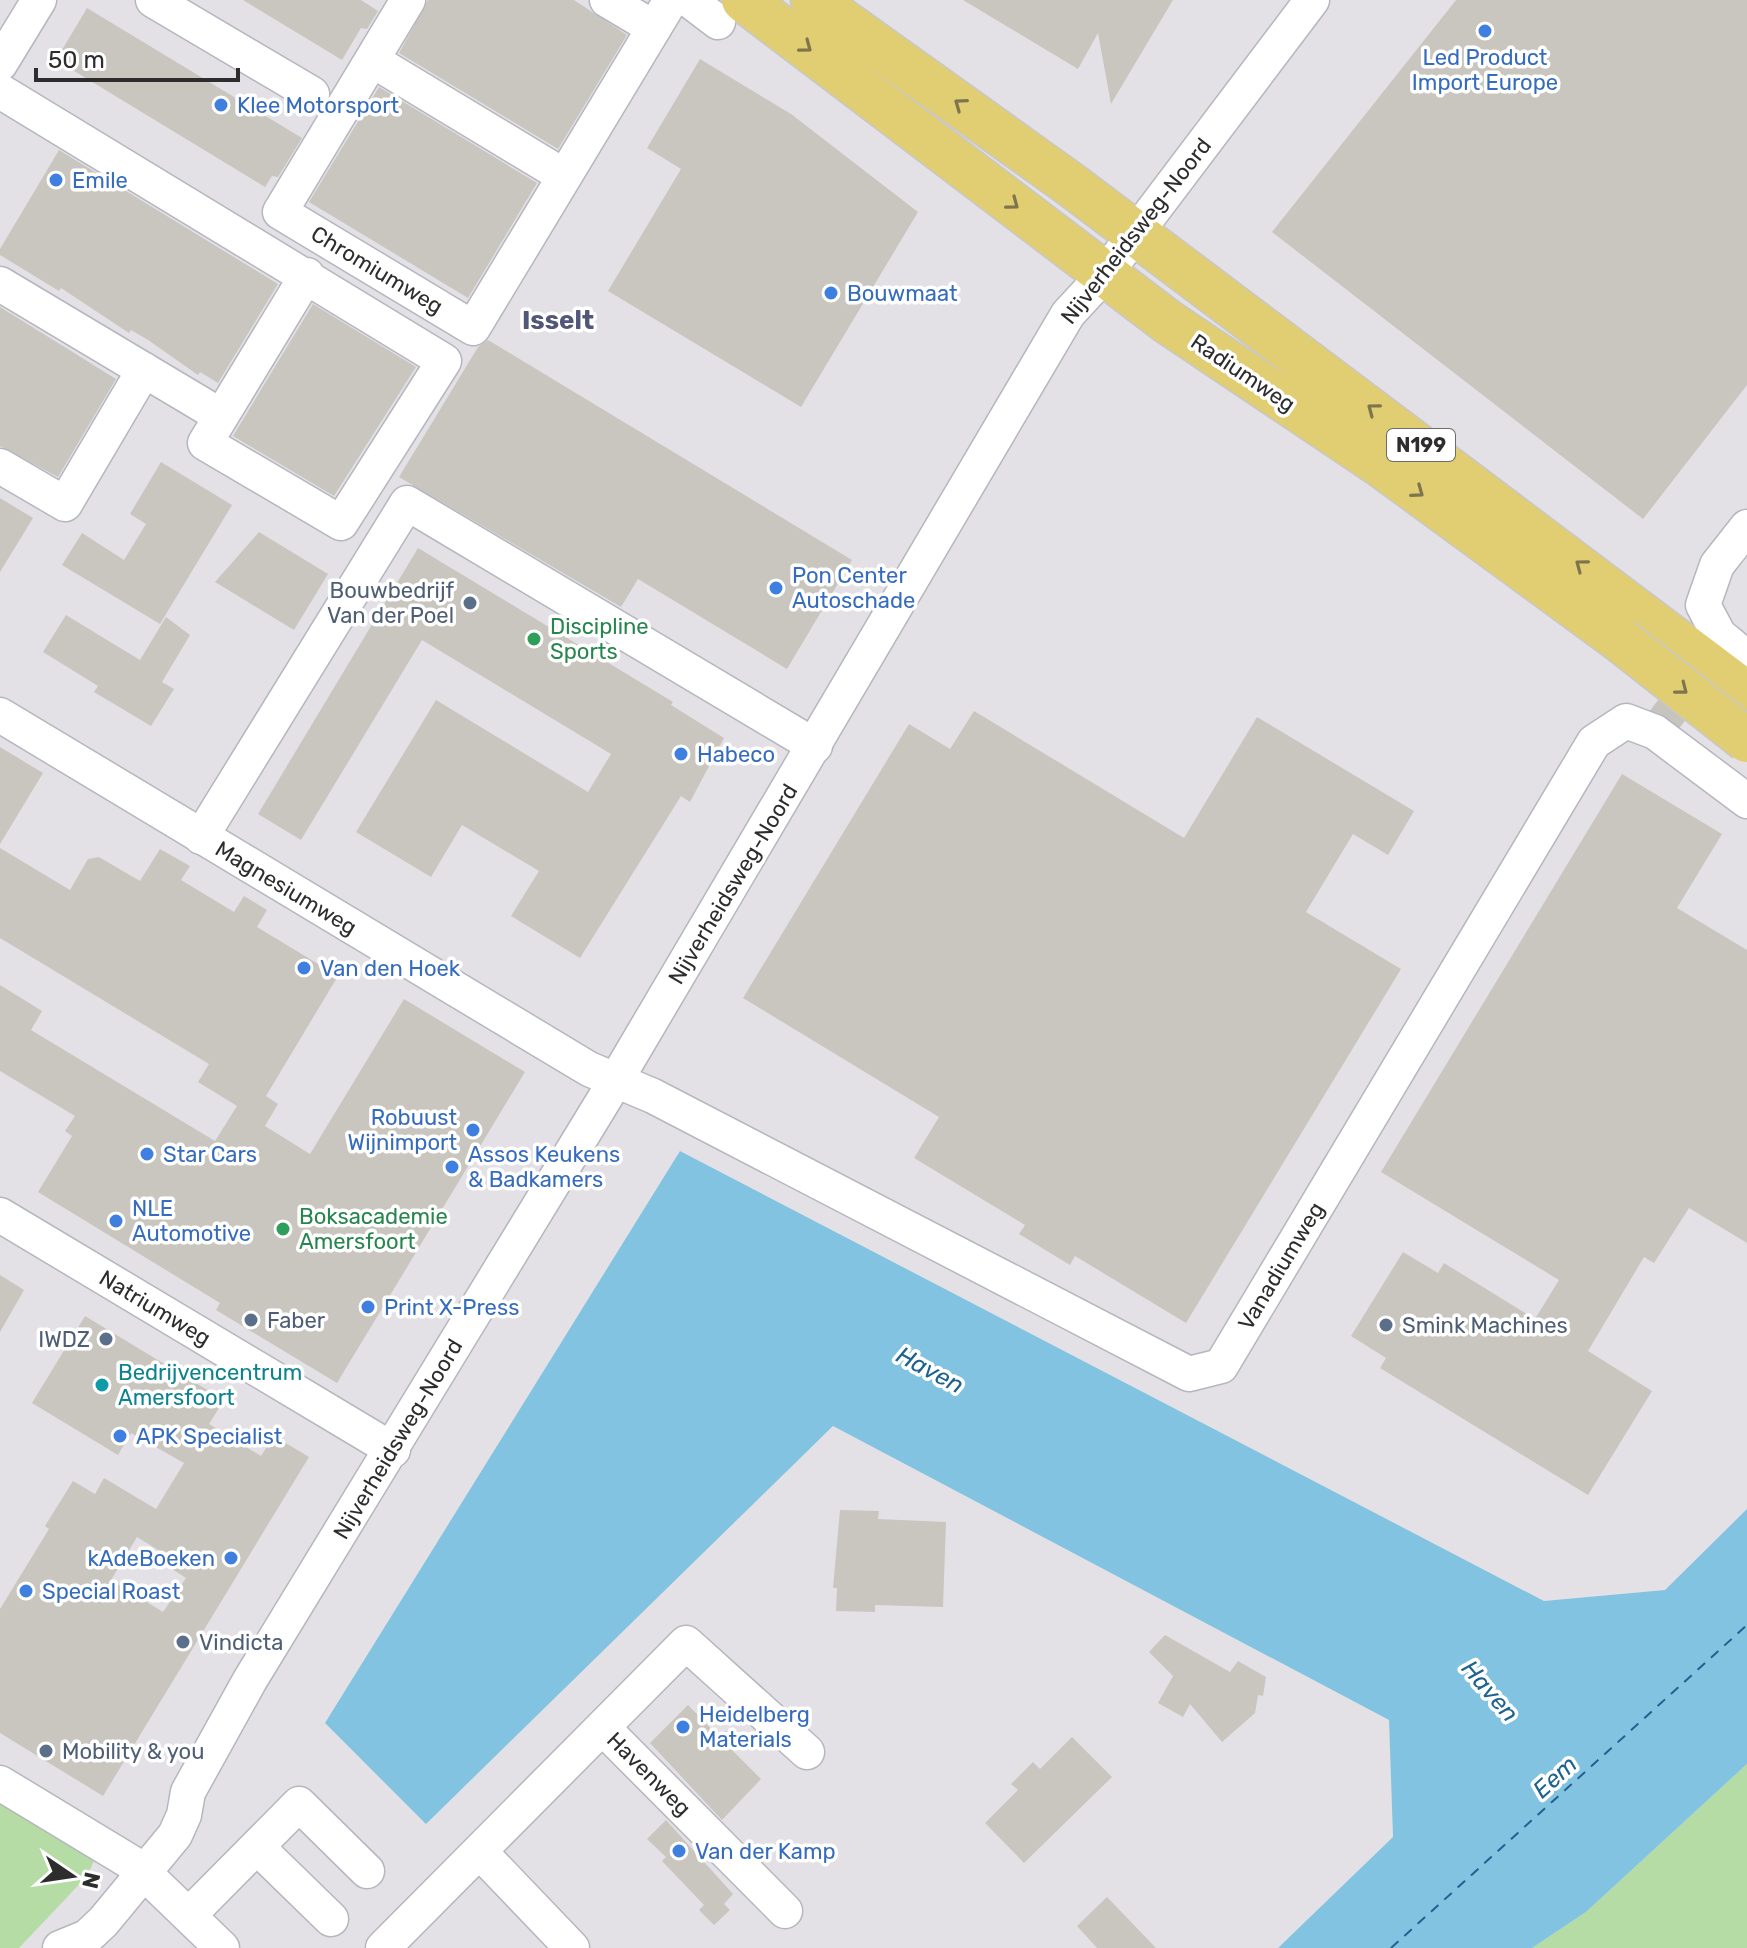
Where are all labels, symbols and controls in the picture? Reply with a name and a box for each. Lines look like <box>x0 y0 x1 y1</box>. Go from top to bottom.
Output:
marker: Led Product Import Europe <box>1476 22 1494 40</box>
scale bar <box>36 32 238 82</box>
one-way arrow <box>797 37 812 51</box>
place label: Led Product Import Europe <box>1412 44 1558 96</box>
text: 50 m <box>48 46 105 74</box>
place label: Klee Motorsport <box>237 92 399 119</box>
marker: Klee Motorsport <box>212 96 230 114</box>
one-way arrow <box>955 99 969 113</box>
street label: Nijverheidsweg-Noord <box>1055 133 1217 329</box>
place label: Emile <box>72 167 128 194</box>
marker: Emile <box>47 171 65 189</box>
one-way arrow <box>1004 194 1019 208</box>
street label: Chromiumweg <box>306 220 448 320</box>
place label: Bouwmaat <box>847 280 958 307</box>
marker: Bouwmaat <box>822 284 840 302</box>
district label: Isselt <box>522 305 594 336</box>
street label: Radiumweg <box>1186 328 1300 418</box>
one-way arrow <box>1367 404 1381 419</box>
road number: N199 <box>1387 429 1455 461</box>
one-way arrow <box>1409 483 1424 497</box>
one-way arrow <box>1575 560 1590 575</box>
place label: Pon Center Autoschade <box>792 562 915 614</box>
place label: Bouwbedrijf Van der Poel <box>327 577 455 629</box>
marker: Pon Center Autoschade <box>767 579 785 597</box>
marker: Bouwbedrijf Van der Poel <box>461 594 479 612</box>
place label: Discipline Sports <box>550 613 649 665</box>
marker: Discipline Sports <box>525 630 543 648</box>
one-way arrow <box>1673 679 1688 693</box>
place label: Habeco <box>697 741 775 768</box>
marker: Habeco <box>672 745 690 763</box>
street label: Nijverheidsweg-Noord <box>663 779 803 989</box>
street label: Magnesiumweg <box>210 835 362 941</box>
place label: Van den Hoek <box>320 955 461 982</box>
marker: Van den Hoek <box>295 959 313 977</box>
place label: Robuust Wijnimport <box>348 1104 457 1156</box>
marker: Robuust Wijnimport <box>464 1121 482 1139</box>
place label: Star Cars <box>163 1141 257 1168</box>
place label: Assos Keukens & Badkamers <box>468 1141 620 1193</box>
marker: Star Cars <box>138 1145 156 1163</box>
marker: Assos Keukens & Badkamers <box>443 1158 461 1176</box>
place label: NLE Automotive <box>132 1195 251 1247</box>
street label: Vanadiumweg <box>1232 1197 1330 1335</box>
place label: Boksacademie Amersfoort <box>299 1203 448 1255</box>
marker: NLE Automotive <box>107 1212 125 1230</box>
marker: Boksacademie Amersfoort <box>274 1220 292 1238</box>
street label: Natriumweg <box>94 1264 216 1352</box>
place label: Print X-Press <box>384 1294 519 1321</box>
marker: Print X-Press <box>359 1298 377 1316</box>
place label: Faber <box>267 1307 326 1334</box>
marker: Faber <box>242 1311 260 1329</box>
place label: Smink Machines <box>1402 1312 1568 1339</box>
marker: Smink Machines <box>1377 1316 1395 1334</box>
place label: IWDZ <box>38 1326 90 1353</box>
marker: IWDZ <box>97 1330 115 1348</box>
street label: Nijverheidsweg-Noord <box>328 1334 468 1544</box>
water label: Haven <box>892 1341 968 1399</box>
place label: Bedrijvencentrum Amersfoort <box>118 1359 302 1411</box>
marker: Bedrijvencentrum Amersfoort <box>93 1376 111 1394</box>
place label: APK Specialist <box>136 1423 283 1450</box>
marker: APK Specialist <box>111 1427 129 1445</box>
place label: kAdeBoeken <box>88 1545 215 1572</box>
marker: kAdeBoeken <box>222 1549 240 1567</box>
place label: Special Roast <box>42 1578 181 1605</box>
marker: Special Roast <box>17 1582 35 1600</box>
place label: Vindicta <box>199 1629 283 1656</box>
marker: Vindicta <box>174 1633 192 1651</box>
water label: Haven <box>1456 1655 1524 1727</box>
place label: Heidelberg Materials <box>699 1701 810 1753</box>
marker: Heidelberg Materials <box>674 1718 692 1736</box>
street label: Havenweg <box>601 1726 697 1822</box>
place label: Mobility & you <box>62 1738 204 1765</box>
marker: Mobility & you <box>37 1742 55 1760</box>
water label: Eem <box>1527 1750 1583 1804</box>
north arrow <box>32 1836 112 1916</box>
place label: Van der Kamp <box>695 1838 836 1865</box>
marker: Van der Kamp <box>670 1842 688 1860</box>
text: N <box>76 1870 106 1891</box>

